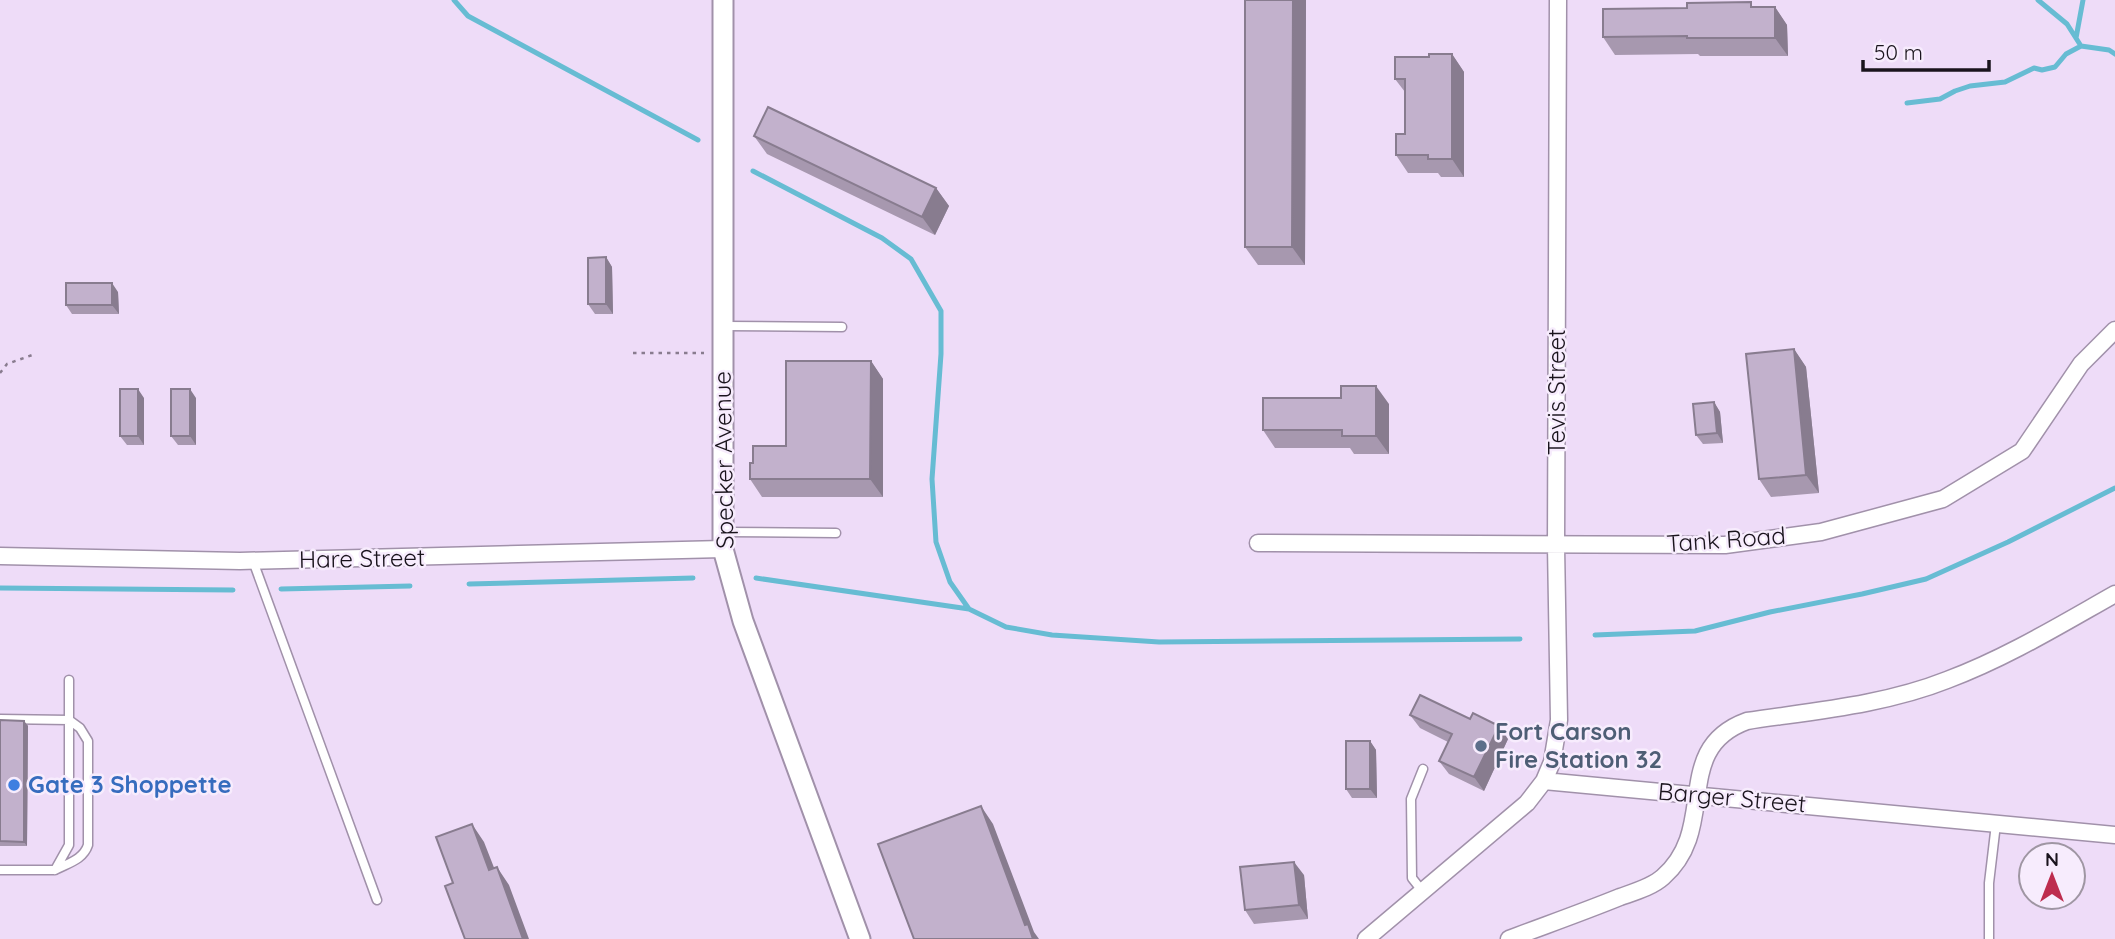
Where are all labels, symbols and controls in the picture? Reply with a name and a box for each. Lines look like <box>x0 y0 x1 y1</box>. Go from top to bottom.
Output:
scale bar <box>1863 28 1989 72</box>
text: 50 m <box>1874 39 1923 65</box>
street label: Tevis Street <box>1541 329 1571 455</box>
street label: Specker Avenue <box>706 371 740 549</box>
street label: Tank Road <box>1665 520 1787 558</box>
street label: Hare Street <box>299 542 425 574</box>
place label: Fort Carson Fire Station 32 <box>1495 716 1662 774</box>
marker: Fort Carson Fire Station 32 <box>1473 738 1489 754</box>
place label: Gate 3 Shoppette <box>28 769 232 799</box>
street label: Barger Street <box>1657 776 1807 818</box>
marker: Gate 3 Shoppette <box>6 777 22 793</box>
north arrow <box>2017 841 2087 911</box>
text: N <box>2045 847 2059 871</box>

